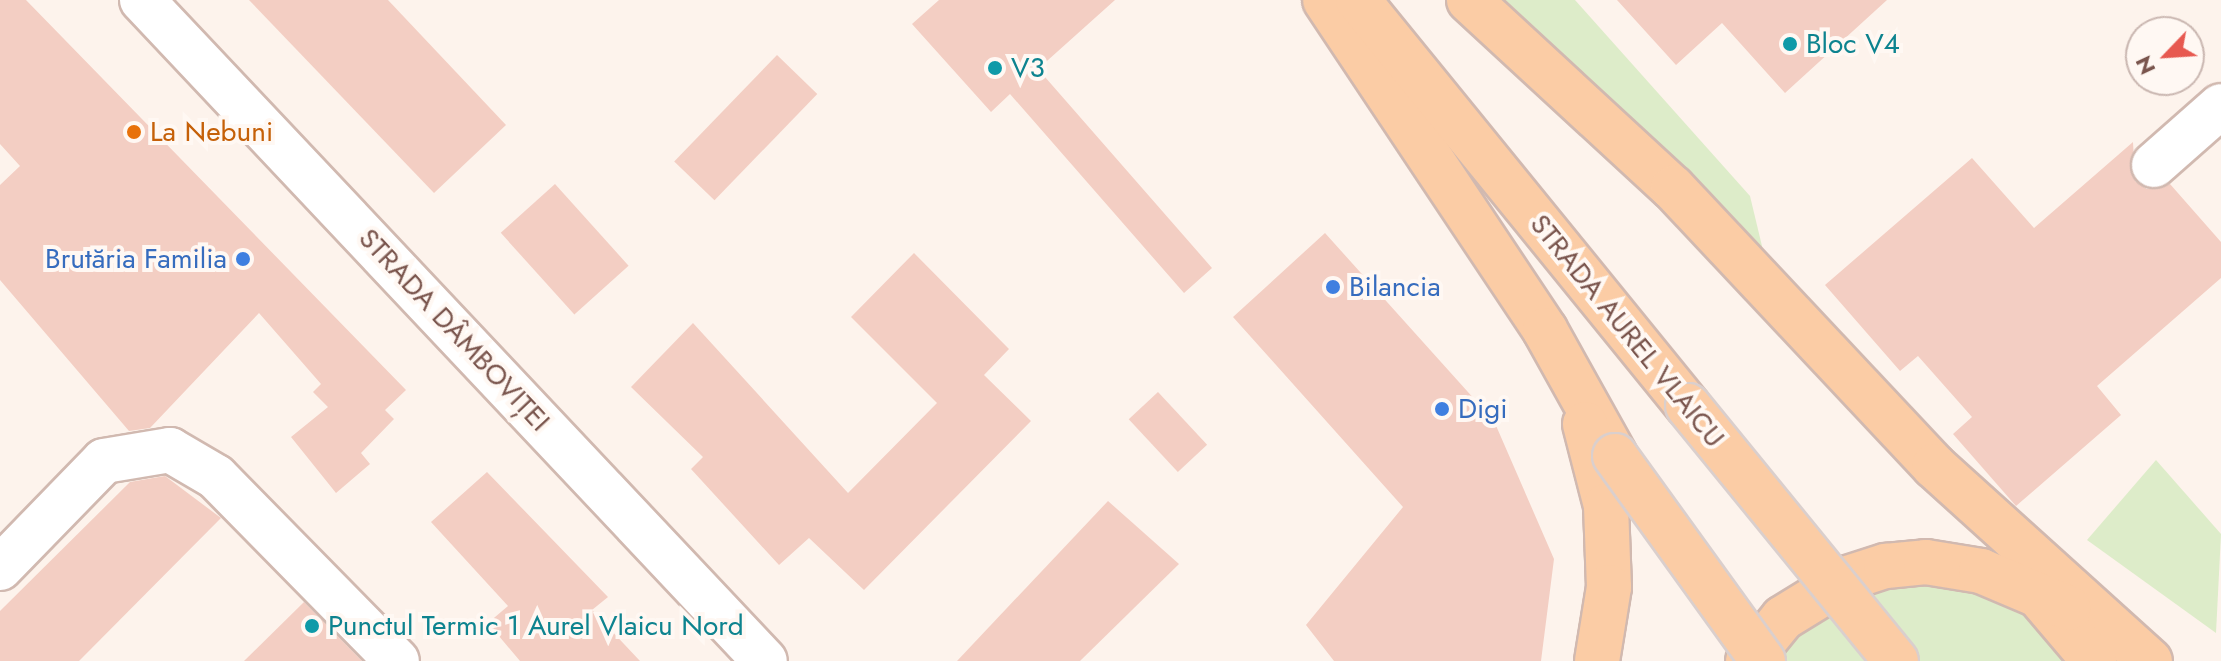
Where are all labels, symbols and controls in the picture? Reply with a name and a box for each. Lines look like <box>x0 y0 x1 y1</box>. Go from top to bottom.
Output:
north arrow <box>2125 16 2205 96</box>
place label: Bloc V4 <box>1806 27 1900 61</box>
marker: Bloc V4 <box>1781 35 1799 53</box>
place label: V3 <box>1011 51 1045 85</box>
text: N <box>2127 51 2163 80</box>
marker: V3 <box>986 59 1004 77</box>
place label: La Nebuni <box>150 115 273 149</box>
marker: La Nebuni <box>125 123 143 141</box>
street label: STRADA AUREL VLAICU <box>1523 208 1731 454</box>
street label: STRADA DÂMBOVIȚEI <box>352 222 556 438</box>
place label: Brutăria Familia <box>45 242 227 276</box>
marker: Brutăria Familia <box>234 250 252 268</box>
place label: Bilancia <box>1349 270 1441 304</box>
marker: Bilancia <box>1324 278 1342 296</box>
place label: Digi <box>1458 392 1508 426</box>
marker: Digi <box>1433 400 1451 418</box>
place label: Punctul Termic 1 Aurel Vlaicu Nord <box>328 609 744 643</box>
marker: Punctul Termic 1 Aurel Vlaicu Nord <box>303 617 321 635</box>

